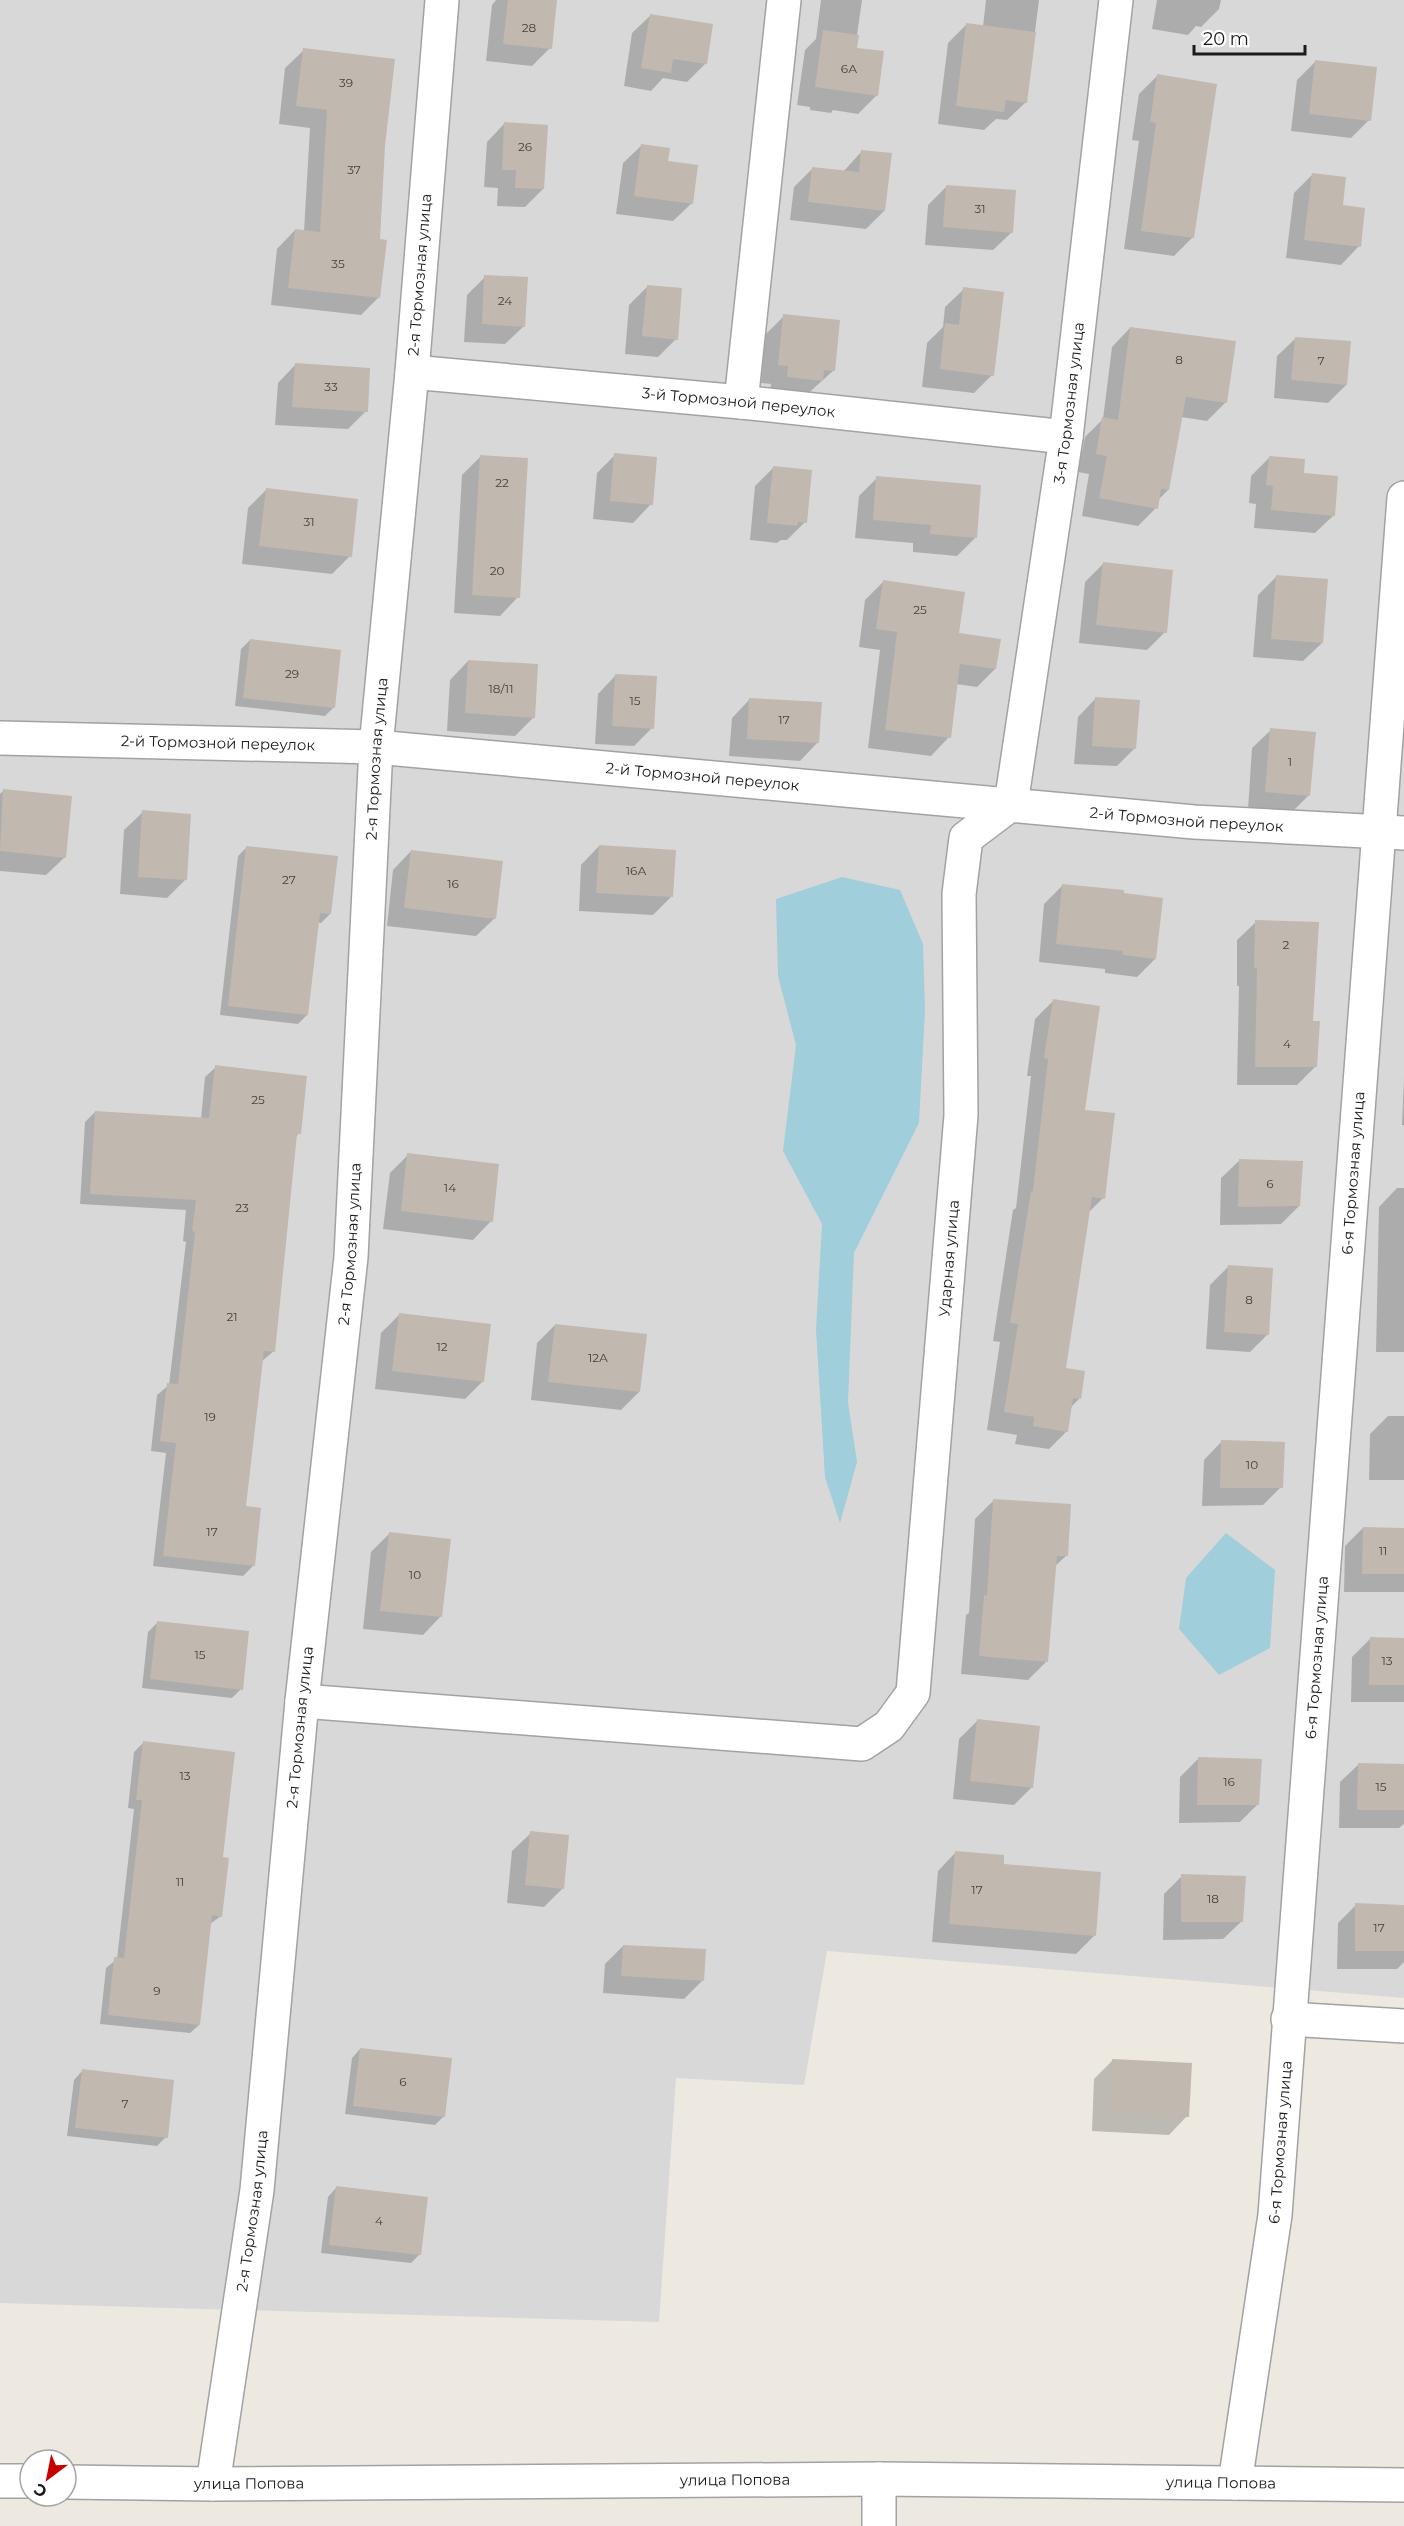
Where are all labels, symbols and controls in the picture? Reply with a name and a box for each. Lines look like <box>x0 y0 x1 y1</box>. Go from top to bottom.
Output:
scale bar <box>1194 18 1305 56</box>
house number: 28 <box>522 20 537 35</box>
text: 20 m <box>1203 28 1249 50</box>
house number: 6А <box>841 61 857 76</box>
house number: 39 <box>339 75 353 90</box>
house number: 26 <box>518 139 532 154</box>
house number: 37 <box>347 162 361 177</box>
street label: 2-я Тормозная улица <box>403 193 435 357</box>
house number: 31 <box>974 201 986 216</box>
house number: 35 <box>331 256 345 271</box>
house number: 24 <box>498 293 512 308</box>
street label: 3-я Тормозная улица <box>1049 321 1088 485</box>
house number: 8 <box>1175 352 1183 367</box>
house number: 7 <box>1317 353 1325 368</box>
house number: 33 <box>324 379 338 394</box>
street label: 3-й Тормозной переулок <box>641 383 837 421</box>
house number: 22 <box>495 475 509 490</box>
house number: 31 <box>303 514 315 529</box>
house number: 20 <box>490 563 504 578</box>
house number: 25 <box>913 602 927 617</box>
house number: 29 <box>285 666 299 681</box>
street label: 2-я Тормозная улица <box>361 677 392 840</box>
house number: 18/11 <box>488 681 514 696</box>
house number: 15 <box>629 693 641 708</box>
house number: 17 <box>778 712 790 727</box>
street label: 2-й Тормозной переулок <box>121 731 316 755</box>
house number: 1 <box>1288 754 1292 769</box>
street label: 2-й Тормозной переулок <box>605 758 800 795</box>
street label: 2-й Тормозной переулок <box>1089 802 1284 836</box>
house number: 16А <box>626 863 646 878</box>
house number: 27 <box>282 872 296 887</box>
house number: 16 <box>447 876 459 891</box>
house number: 2 <box>1283 937 1290 952</box>
house number: 4 <box>1283 1036 1291 1051</box>
street label: 6-я Тормозная улица <box>1337 1091 1368 1255</box>
house number: 25 <box>251 1092 265 1107</box>
street label: 2-я Тормозная улица <box>334 1162 365 1326</box>
house number: 6 <box>1266 1176 1274 1191</box>
house number: 14 <box>444 1180 456 1195</box>
street label: Ударная улица <box>934 1199 963 1318</box>
house number: 23 <box>235 1200 249 1215</box>
house number: 8 <box>1245 1292 1253 1307</box>
house number: 21 <box>226 1309 238 1324</box>
house number: 12 <box>436 1339 448 1354</box>
house number: 12А <box>588 1350 608 1365</box>
house number: 19 <box>204 1409 216 1424</box>
house number: 10 <box>1246 1457 1258 1472</box>
house number: 17 <box>206 1524 218 1539</box>
house number: 11 <box>1379 1543 1387 1558</box>
house number: 10 <box>409 1567 421 1582</box>
street label: 6-я Тормозная улица <box>1301 1575 1332 1740</box>
street label: 2-я Тормозная улица <box>282 1645 317 1809</box>
house number: 15 <box>194 1647 206 1662</box>
house number: 13 <box>1381 1653 1393 1668</box>
house number: 13 <box>179 1768 191 1783</box>
house number: 16 <box>1223 1774 1235 1789</box>
house number: 15 <box>1375 1779 1387 1794</box>
house number: 11 <box>176 1874 184 1889</box>
house number: 17 <box>971 1882 983 1897</box>
house number: 18 <box>1207 1891 1219 1906</box>
house number: 17 <box>1373 1920 1385 1935</box>
house number: 9 <box>153 1983 161 1998</box>
street label: 6-я Тормозная улица <box>1264 2060 1296 2225</box>
house number: 6 <box>399 2074 407 2089</box>
house number: 7 <box>121 2096 129 2111</box>
street label: 2-я Тормозная улица <box>232 2129 271 2293</box>
house number: 4 <box>375 2213 383 2228</box>
north arrow <box>18 2448 78 2508</box>
street label: улица Попова <box>679 2470 790 2490</box>
street label: улица Попова <box>1165 2472 1276 2493</box>
street label: улица Попова <box>193 2473 304 2493</box>
text: С <box>30 2479 50 2501</box>

